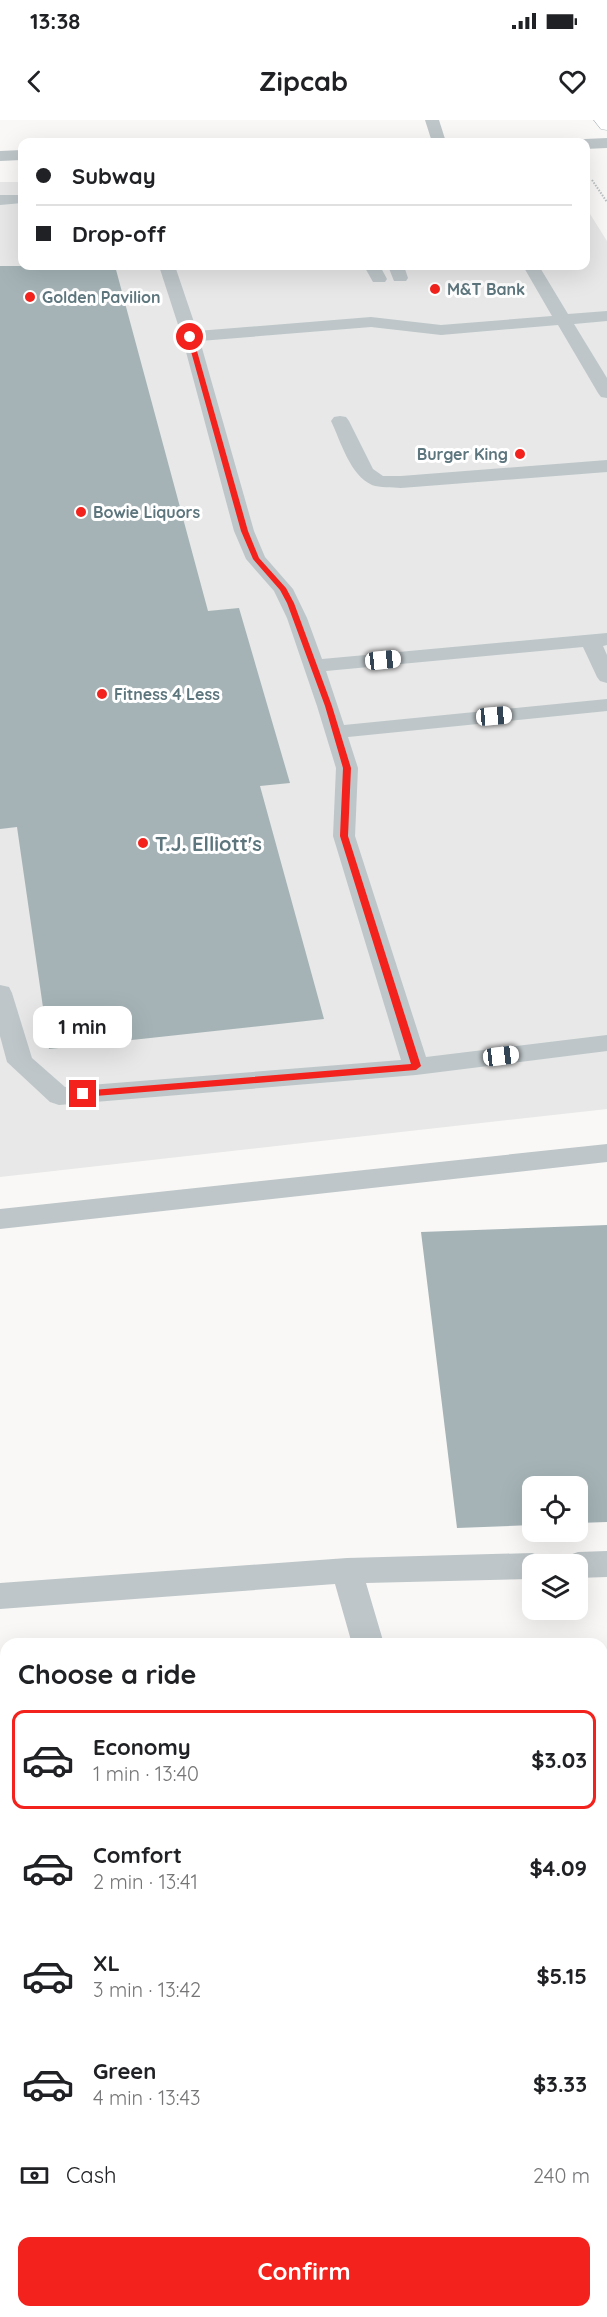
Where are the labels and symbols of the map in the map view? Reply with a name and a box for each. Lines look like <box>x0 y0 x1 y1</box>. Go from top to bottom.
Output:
place label: M&T Bank <box>447 279 525 299</box>
marker: M&T Bank <box>428 282 442 296</box>
place label: Golden Pavilion <box>42 287 161 307</box>
marker: Golden Pavilion <box>23 290 37 304</box>
route start <box>176 323 203 350</box>
place label: Burger King <box>417 444 508 464</box>
marker: Burger King <box>513 447 527 461</box>
place label: Bowie Liquors <box>93 502 201 522</box>
marker: Bowie Liquors <box>74 505 88 519</box>
car <box>364 649 402 671</box>
place label: Fitness 4 Less <box>114 684 220 704</box>
marker: Fitness 4 Less <box>95 687 109 701</box>
car <box>475 705 513 727</box>
place label: T.J. Elliott's <box>155 831 262 856</box>
marker: T.J. Elliott's <box>136 836 150 850</box>
callout: 1 min <box>34 1007 132 1049</box>
car <box>482 1045 520 1067</box>
route end <box>69 1080 96 1107</box>

